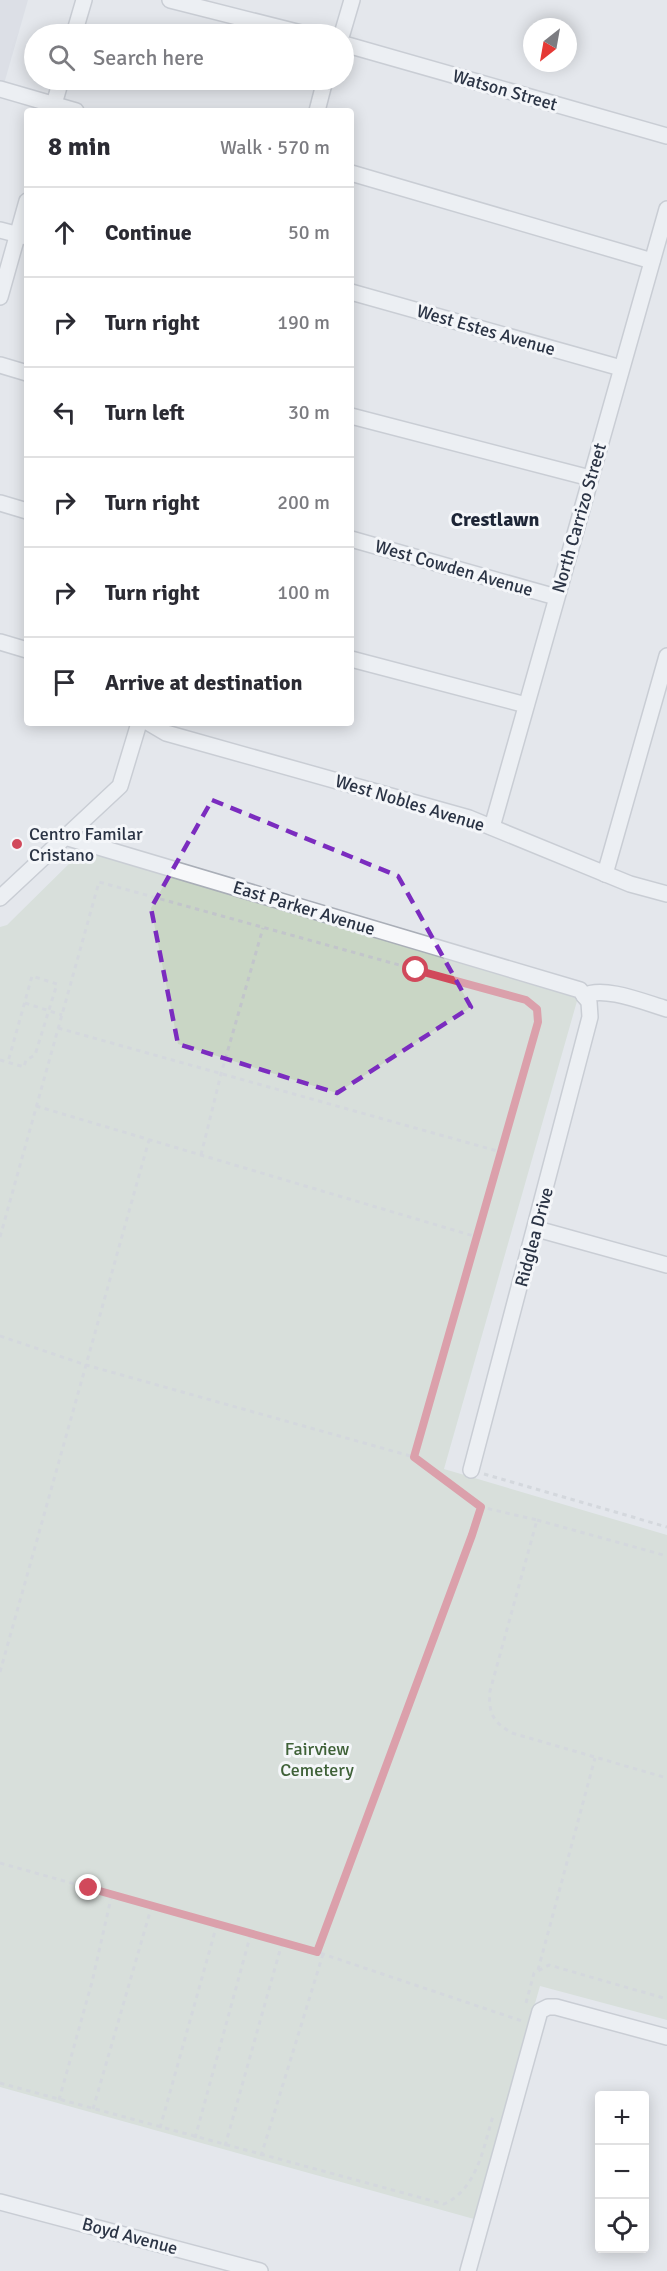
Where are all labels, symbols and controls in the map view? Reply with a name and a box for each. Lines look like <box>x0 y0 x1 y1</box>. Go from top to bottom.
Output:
north arrow <box>523 18 577 72</box>
search box <box>24 24 354 90</box>
icon: search <box>45 41 78 74</box>
text: Search here <box>93 44 204 71</box>
street label: Watson Street <box>450 65 560 115</box>
text: 8 min <box>48 131 111 163</box>
text: Walk · 570 m <box>220 135 330 160</box>
icon: ahead <box>48 216 81 249</box>
text: Continue <box>105 219 192 246</box>
text: 50 m <box>288 220 330 245</box>
street label: West Estes Avenue <box>414 300 558 360</box>
icon: right <box>48 306 81 339</box>
text: Turn right <box>105 309 200 336</box>
text: 190 m <box>277 310 330 335</box>
icon: left <box>48 396 81 429</box>
text: Turn left <box>105 399 185 426</box>
text: 30 m <box>288 400 330 425</box>
street label: North Carrizo Street <box>547 440 611 596</box>
icon: right <box>48 486 81 519</box>
text: Turn right <box>105 489 200 516</box>
text: 200 m <box>277 490 330 515</box>
district label: Crestlawn <box>451 507 539 532</box>
street label: West Cowden Avenue <box>372 535 536 601</box>
icon: right <box>48 576 81 609</box>
text: Turn right <box>105 579 200 606</box>
text: 100 m <box>277 580 330 605</box>
icon: arrive <box>48 666 81 699</box>
text: Arrive at destination <box>105 669 302 696</box>
street label: West Nobles Avenue <box>333 770 487 836</box>
place label: Centro Familar Cristano <box>29 823 143 866</box>
marker: Centro Familar Cristano <box>10 837 24 851</box>
street label: East Parker Avenue <box>230 876 378 940</box>
route start <box>402 956 428 982</box>
street label: Ridglea Drive <box>510 1185 558 1289</box>
park label: Fairview Cemetery <box>280 1738 354 1781</box>
route end <box>75 1874 101 1900</box>
map controls <box>595 2091 649 2253</box>
button: + <box>595 2091 649 2145</box>
button: − <box>595 2145 649 2199</box>
button: locate <box>595 2199 649 2253</box>
street label: Boyd Avenue <box>80 2213 180 2259</box>

